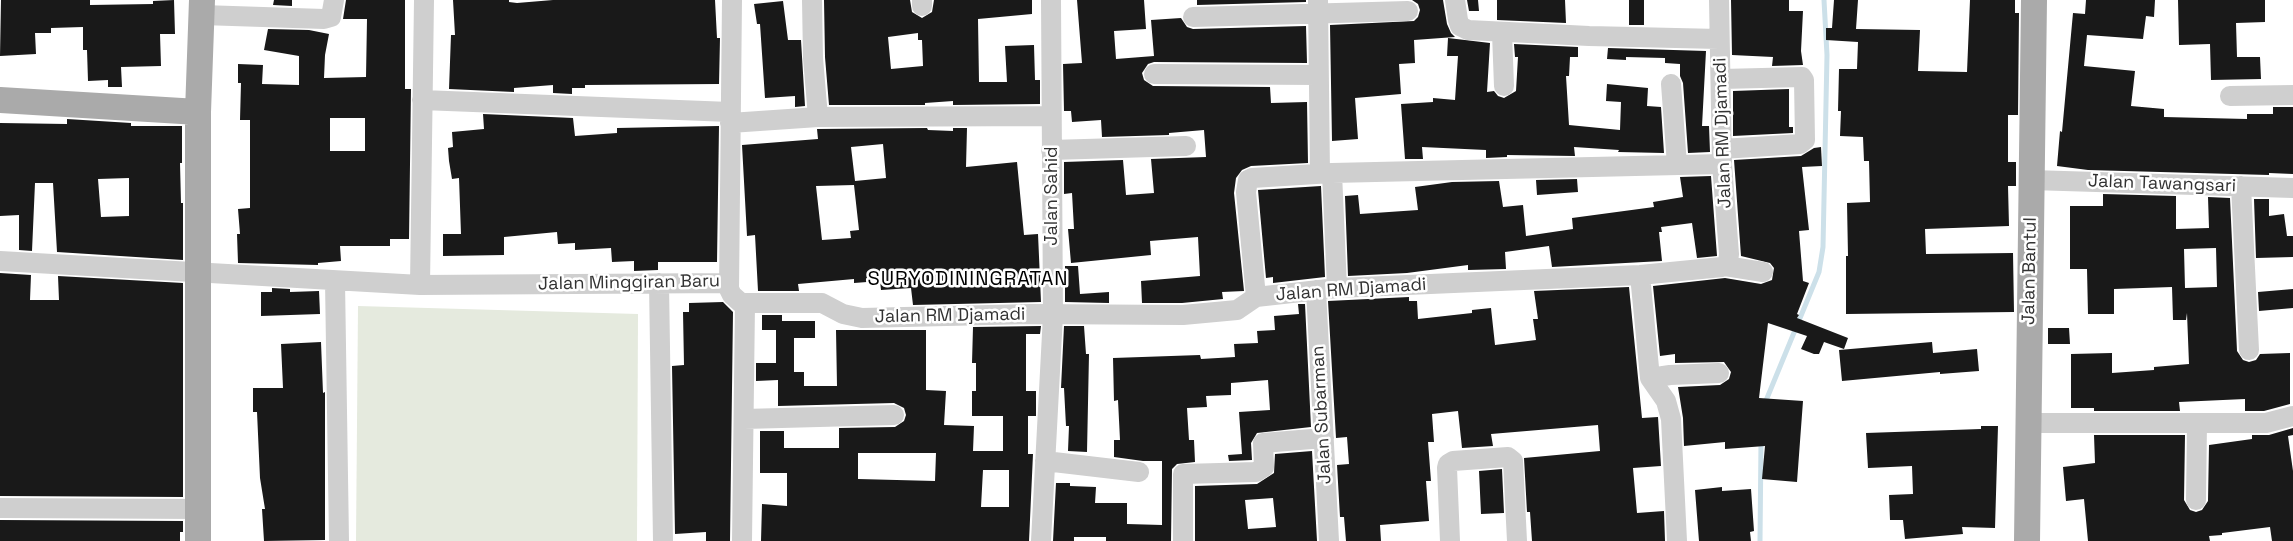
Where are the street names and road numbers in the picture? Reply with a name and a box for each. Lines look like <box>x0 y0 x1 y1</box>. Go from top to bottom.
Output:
street label: Jalan RM Djamadi <box>1710 57 1736 209</box>
street label: Jalan Sahid <box>1041 146 1063 246</box>
street label: Jalan Tawangsari <box>2087 171 2237 197</box>
street label: Jalan Bantul <box>2018 217 2042 325</box>
street label: Jalan Minggiran Baru <box>538 271 720 295</box>
street label: Jalan RM Djamadi <box>1275 274 1427 306</box>
street label: Jalan RM Djamadi <box>874 304 1026 328</box>
street label: Jalan Subarman <box>1308 345 1336 485</box>

